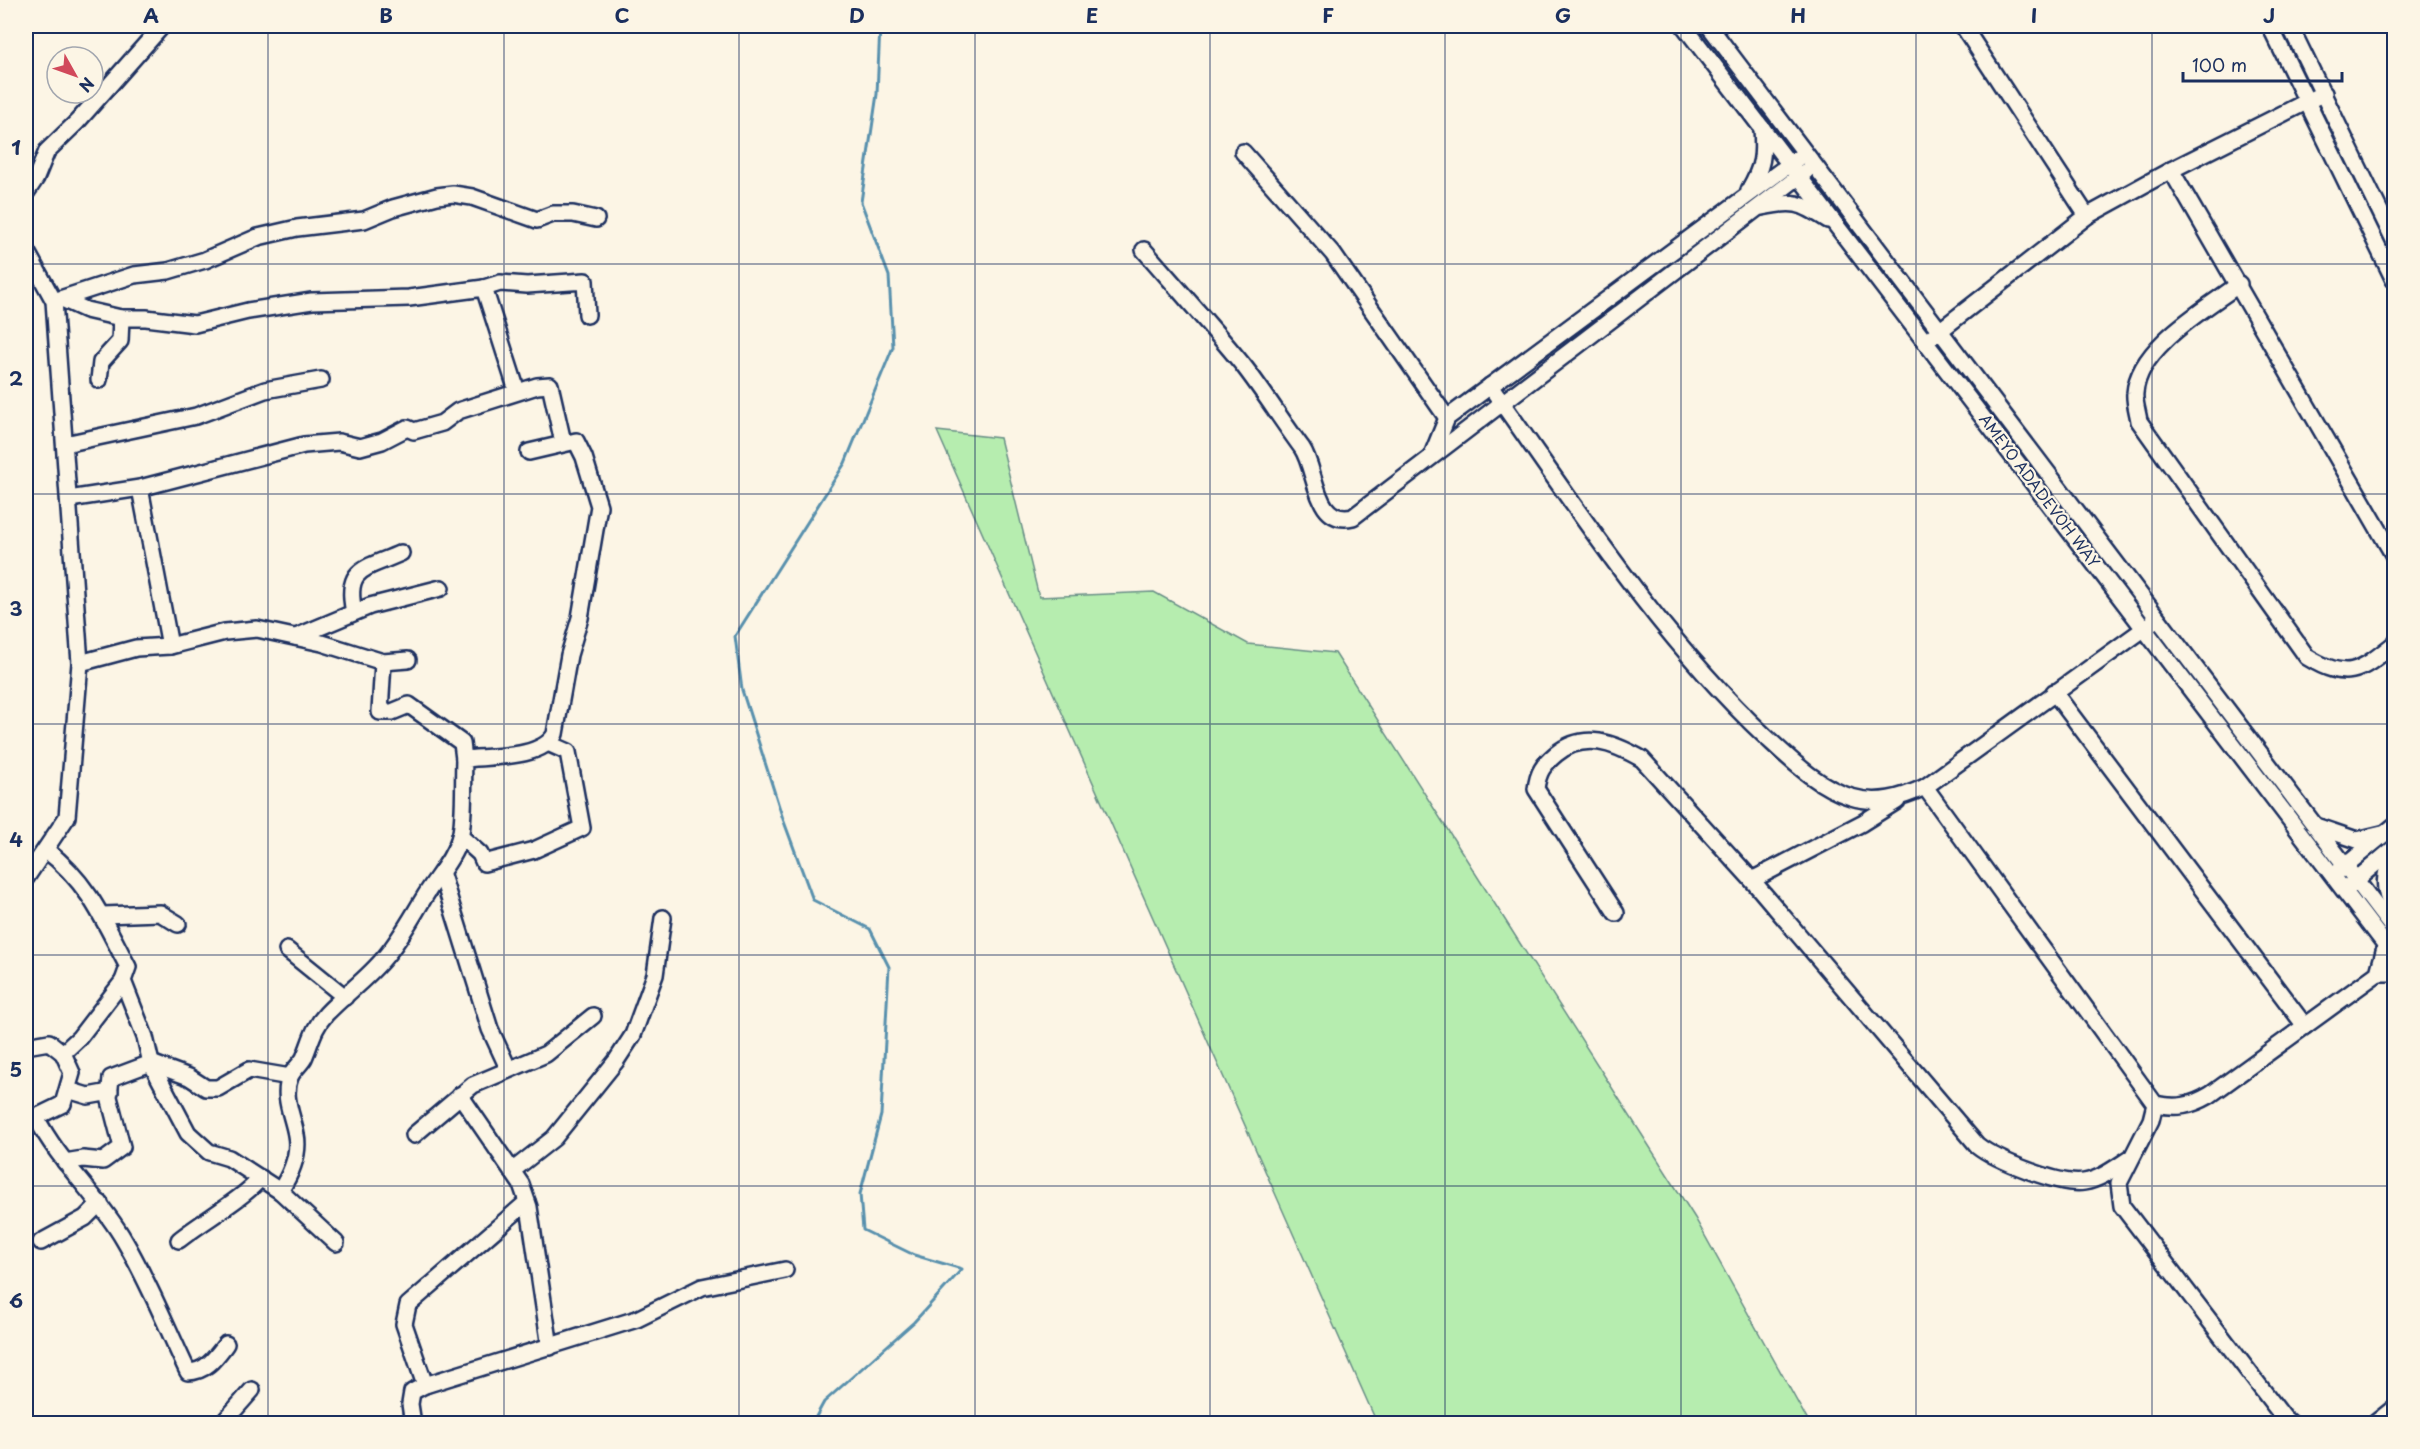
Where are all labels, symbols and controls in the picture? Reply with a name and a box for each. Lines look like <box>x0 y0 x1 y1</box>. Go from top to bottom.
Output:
text: A <box>143 0 159 30</box>
text: B <box>379 0 393 30</box>
text: C <box>614 0 630 30</box>
text: D <box>849 0 865 30</box>
text: E <box>1086 0 1098 30</box>
text: F <box>1322 0 1334 30</box>
text: G <box>1555 0 1571 30</box>
text: H <box>1790 0 1806 30</box>
text: I <box>2031 0 2037 30</box>
text: J <box>2263 0 2275 30</box>
north arrow <box>45 45 105 105</box>
scale bar <box>2183 45 2342 83</box>
text: 100 m <box>2192 51 2247 78</box>
text: N <box>74 73 101 98</box>
text: 1 <box>11 132 21 162</box>
text: 2 <box>9 363 23 393</box>
street label: AMEYO ADADEVOH WAY <box>1974 408 2106 572</box>
text: 3 <box>9 593 23 623</box>
text: 4 <box>9 824 23 854</box>
text: 5 <box>10 1054 22 1084</box>
text: 6 <box>9 1285 23 1315</box>

